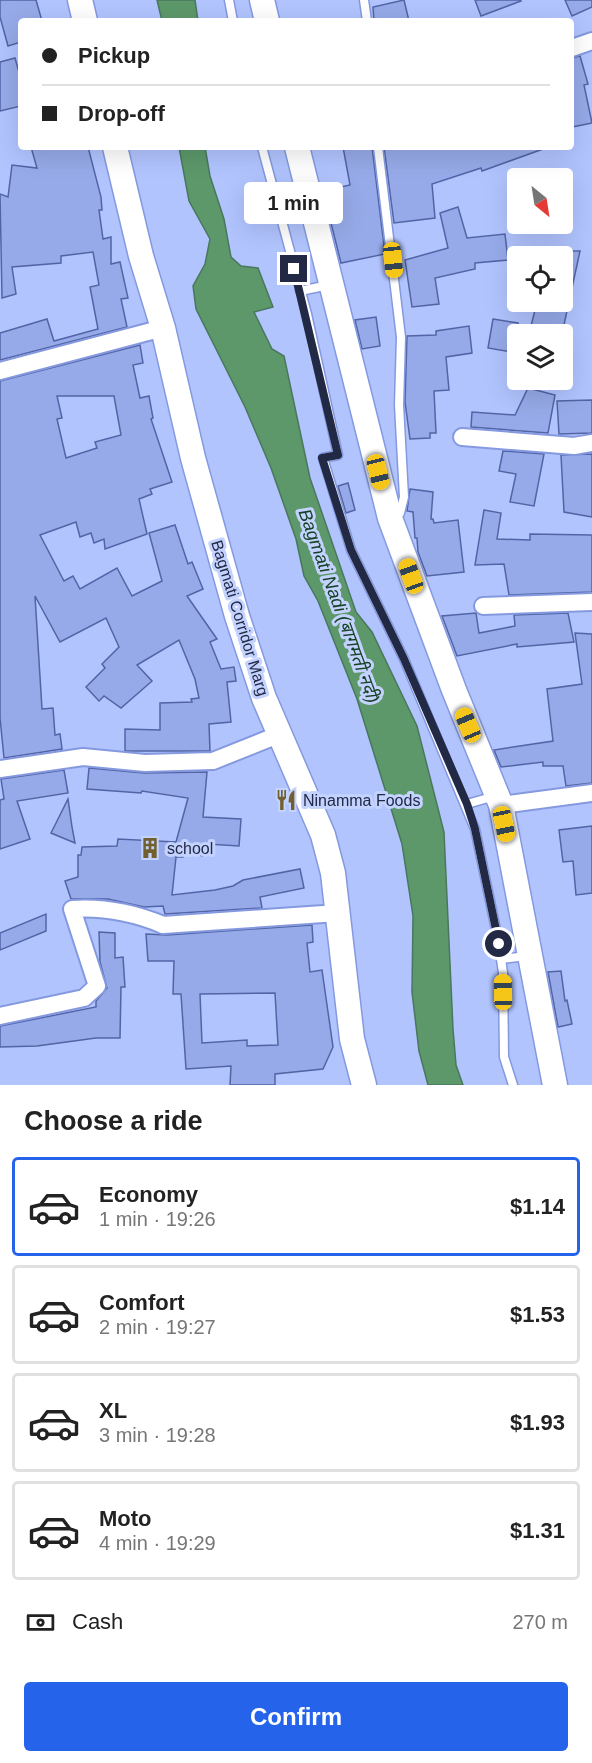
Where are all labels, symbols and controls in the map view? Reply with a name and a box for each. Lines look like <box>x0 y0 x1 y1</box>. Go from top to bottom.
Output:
text: Pickup <box>78 43 150 68</box>
text: Drop-off <box>78 101 165 126</box>
north arrow <box>507 168 573 234</box>
map controls <box>507 168 573 390</box>
callout: 1 min <box>244 182 344 224</box>
text: 1 min <box>267 192 320 214</box>
car <box>382 241 404 279</box>
button: locate <box>507 246 573 312</box>
route end <box>280 255 307 282</box>
button: layers <box>507 324 573 390</box>
car <box>365 452 391 492</box>
water label: Bagmati Nadi (बागमती नदी) <box>295 506 384 706</box>
street label: Bagmati Corridor Marg <box>208 538 272 698</box>
car <box>396 556 426 596</box>
car <box>453 705 483 745</box>
restaurant icon: Ninamma Foods <box>274 788 298 812</box>
place label: Ninamma Foods <box>303 792 420 809</box>
car <box>491 805 517 843</box>
building icon: school <box>138 836 162 860</box>
place label: school <box>167 840 213 857</box>
route start <box>485 930 512 957</box>
car <box>494 974 512 1010</box>
text: Choose a ride <box>24 1106 203 1136</box>
icon: car <box>27 1180 81 1234</box>
text: Economy <box>99 1182 198 1207</box>
text: $1.14 <box>510 1194 565 1219</box>
text: 1 min · 19:26 <box>99 1208 216 1230</box>
icon: car <box>27 1288 81 1342</box>
text: Comfort <box>99 1290 185 1315</box>
text: $1.53 <box>510 1302 565 1327</box>
text: 2 min · 19:27 <box>99 1316 216 1338</box>
icon: car <box>27 1396 81 1450</box>
text: XL <box>99 1398 127 1423</box>
text: $1.93 <box>510 1410 565 1435</box>
text: 3 min · 19:28 <box>99 1424 216 1446</box>
icon: car <box>27 1504 81 1558</box>
text: Moto <box>99 1506 152 1531</box>
text: $1.31 <box>510 1518 565 1543</box>
text: 4 min · 19:29 <box>99 1532 216 1554</box>
icon: cash <box>24 1606 57 1639</box>
text: Cash <box>72 1609 123 1634</box>
text: 270 m <box>512 1611 568 1633</box>
button: Confirm <box>24 1682 568 1751</box>

